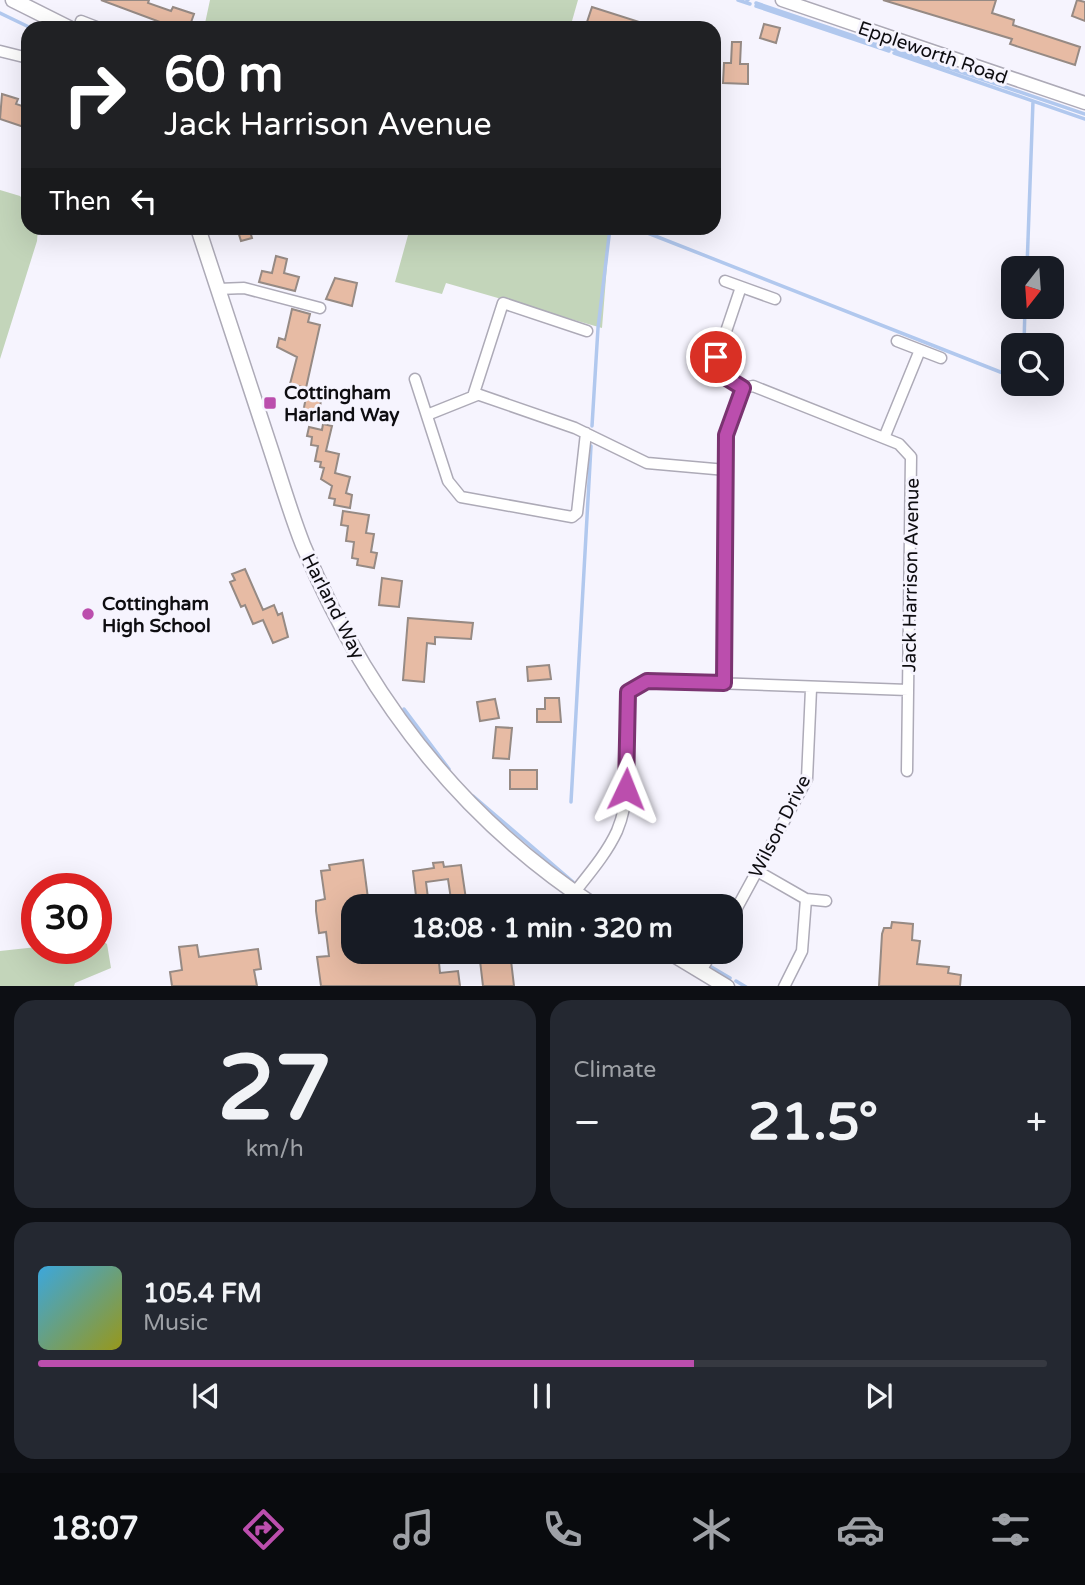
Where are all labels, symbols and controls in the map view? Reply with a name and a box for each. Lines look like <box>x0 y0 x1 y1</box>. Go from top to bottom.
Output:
street label: Eppleworth Road <box>855 17 1010 89</box>
text: 60 m <box>164 46 283 105</box>
icon: right <box>49 49 140 140</box>
text: Jack Harrison Avenue <box>164 106 492 144</box>
icon: left <box>125 182 163 220</box>
text: Then <box>49 186 111 217</box>
north arrow <box>1001 256 1064 318</box>
map controls <box>1001 256 1064 396</box>
pin <box>686 327 746 387</box>
button: search <box>1001 333 1064 396</box>
icon: arrive <box>697 338 735 376</box>
place label: Cottingham Harland Way <box>284 382 400 427</box>
marker: Cottingham Harland Way <box>262 395 278 411</box>
street label: Jack Harrison Avenue <box>898 478 924 672</box>
street label: Harland Way <box>297 550 369 663</box>
place label: Cottingham High School <box>102 593 211 638</box>
marker: Cottingham High School <box>80 606 96 622</box>
position arrow <box>589 752 663 826</box>
street label: Wilson Drive <box>745 771 815 882</box>
speed limit sign: 30 <box>21 873 112 964</box>
text: 18:08 · 1 min · 320 m <box>411 913 673 944</box>
text: 27 <box>218 1034 332 1144</box>
text: Climate <box>574 1056 656 1084</box>
text: 21.5° <box>748 1091 878 1154</box>
text: − <box>574 1100 601 1146</box>
text: + <box>1026 1100 1047 1146</box>
text: km/h <box>246 1135 304 1163</box>
text: 105.4 FM <box>143 1278 262 1309</box>
text: Music <box>143 1309 208 1337</box>
icon: previous <box>187 1377 225 1415</box>
icon: pause <box>523 1377 561 1415</box>
icon: next <box>860 1377 898 1415</box>
icon: directions <box>239 1505 288 1554</box>
icon: music <box>389 1505 438 1554</box>
icon: phone <box>538 1505 587 1554</box>
icon: climate <box>687 1505 736 1554</box>
icon: car <box>836 1505 885 1554</box>
icon: filters <box>986 1505 1035 1554</box>
text: 18:07 <box>50 1510 139 1548</box>

